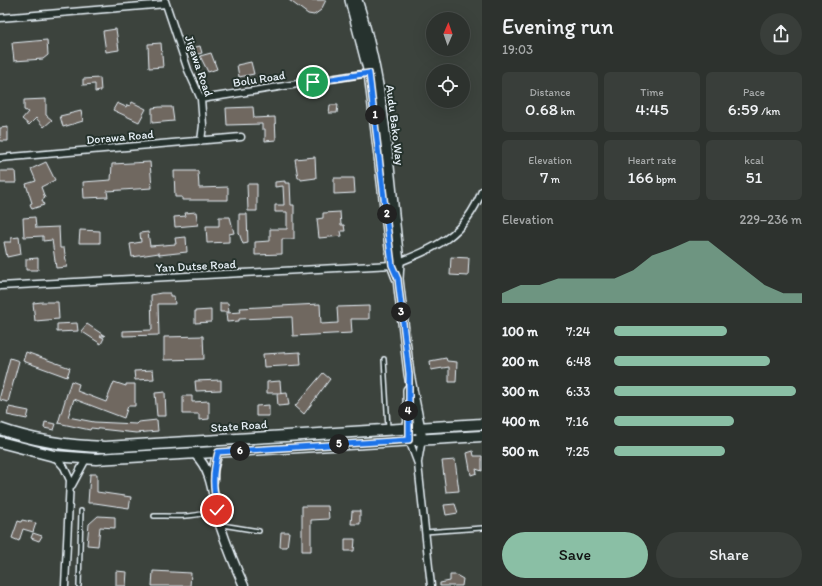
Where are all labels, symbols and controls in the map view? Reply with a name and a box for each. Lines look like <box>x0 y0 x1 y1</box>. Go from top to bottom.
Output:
north arrow <box>426 12 470 56</box>
map controls <box>426 12 470 108</box>
text: Evening run <box>502 13 614 40</box>
button: share <box>760 13 802 55</box>
street label: Jigawa Road <box>182 34 216 99</box>
text: 19:03 <box>502 42 533 57</box>
button: locate <box>426 64 470 108</box>
pin <box>296 65 330 99</box>
street label: Bolu Road <box>232 68 287 90</box>
icon: arrive <box>302 71 324 93</box>
street label: Audu Bako Way <box>383 84 407 166</box>
text: Distance <box>529 86 571 99</box>
text: Time <box>640 86 664 99</box>
text: Pace <box>743 86 765 99</box>
text: 0.68 <box>525 99 558 119</box>
text: 4:45 <box>635 99 669 119</box>
text: 6:59 <box>728 99 759 119</box>
pin: 1 <box>365 105 385 125</box>
text: km <box>558 105 575 118</box>
text: /km <box>759 105 780 118</box>
text: 1 <box>372 108 378 121</box>
street label: Dorawa Road <box>86 127 155 147</box>
text: Elevation <box>528 154 572 167</box>
text: Heart rate <box>628 154 676 167</box>
text: kcal <box>744 154 764 167</box>
text: 7 <box>540 167 548 187</box>
text: 166 <box>628 167 653 187</box>
text: 51 <box>746 167 762 187</box>
text: m <box>548 173 560 186</box>
text: bpm <box>653 173 676 186</box>
pin: 2 <box>377 204 397 224</box>
text: 2 <box>384 207 390 220</box>
text: Elevation <box>502 212 554 227</box>
text: 229–236 m <box>740 212 802 227</box>
street label: Yan Dutse Road <box>156 257 237 275</box>
pin: 3 <box>391 302 411 322</box>
text: 3 <box>398 305 404 318</box>
text: 100 m <box>502 324 538 339</box>
text: 7:24 <box>566 324 590 339</box>
text: 200 m <box>502 354 539 369</box>
text: 6:48 <box>566 354 591 369</box>
text: 300 m <box>502 384 539 399</box>
text: 6:33 <box>566 384 590 399</box>
pin: 4 <box>398 401 418 421</box>
text: 4 <box>405 404 411 417</box>
text: 400 m <box>502 414 540 429</box>
text: 7:16 <box>566 414 589 429</box>
street label: State Road <box>210 417 268 435</box>
pin: 5 <box>329 434 349 454</box>
text: 5 <box>336 437 342 450</box>
pin: 6 <box>230 441 250 461</box>
text: 6 <box>237 444 243 457</box>
text: 500 m <box>502 444 539 459</box>
text: 7:25 <box>566 444 589 459</box>
pin <box>200 493 234 527</box>
icon: check <box>206 499 228 521</box>
button: Save <box>502 532 648 578</box>
button: Share <box>656 532 802 578</box>

